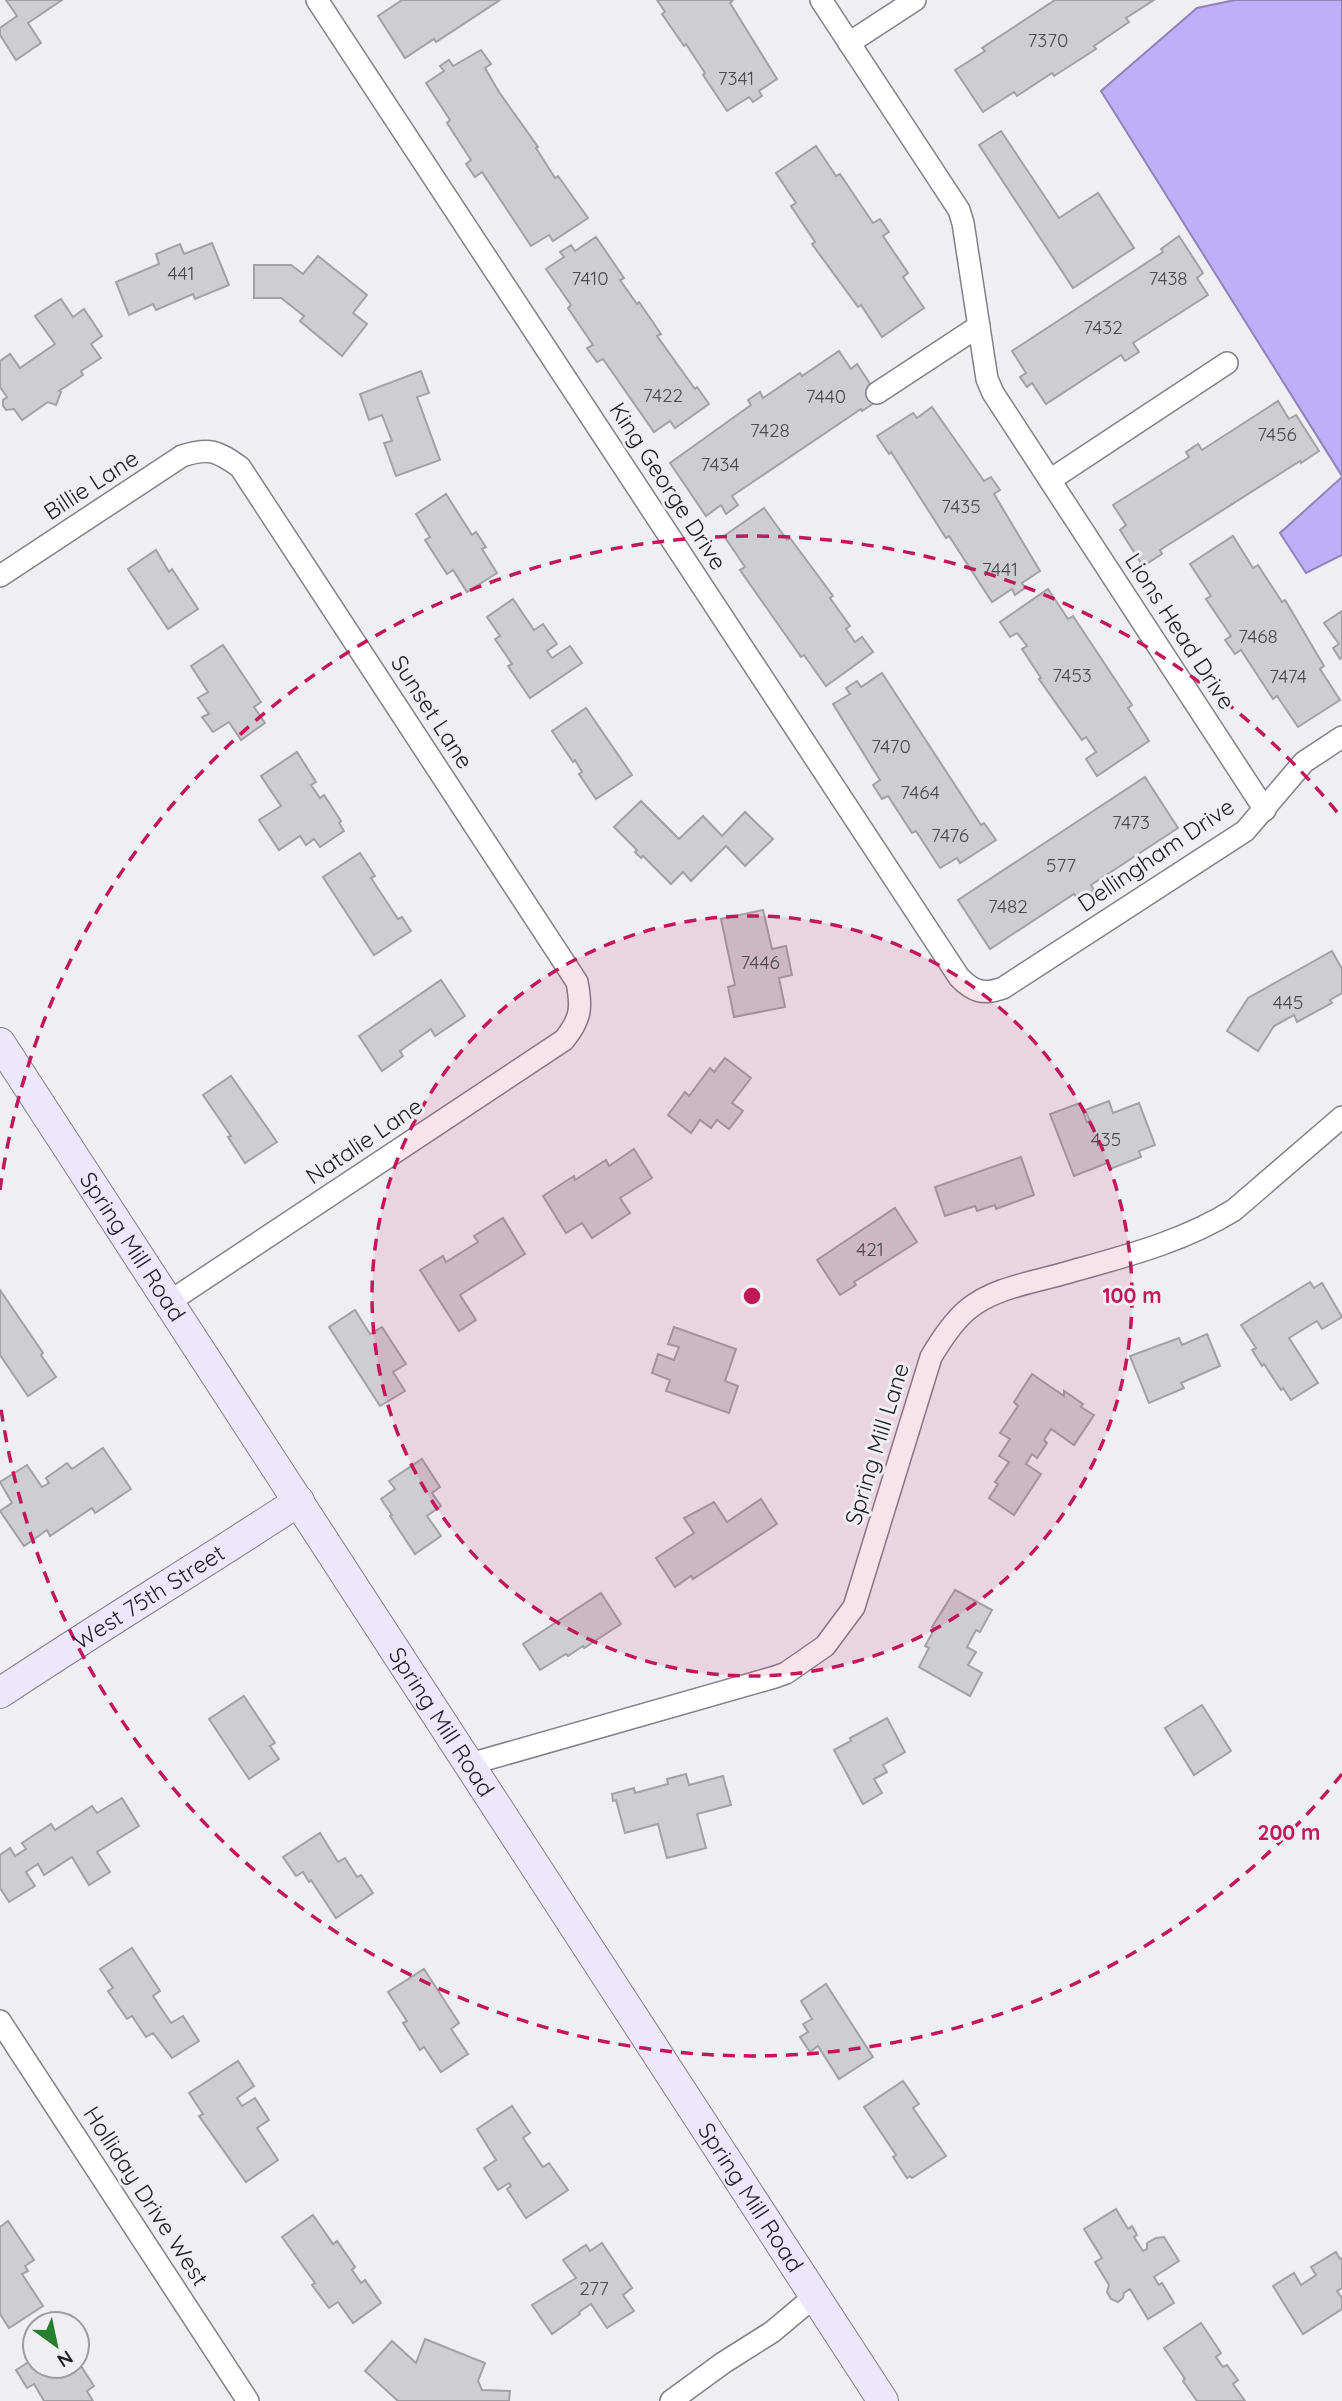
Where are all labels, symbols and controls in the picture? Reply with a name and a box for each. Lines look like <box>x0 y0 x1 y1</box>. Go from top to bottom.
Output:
house number: 7370 <box>1028 28 1068 52</box>
house number: 7341 <box>718 66 754 90</box>
house number: 441 <box>168 261 194 285</box>
house number: 7410 <box>571 266 609 290</box>
house number: 7438 <box>1148 266 1188 290</box>
house number: 7432 <box>1083 315 1123 339</box>
house number: 7422 <box>643 383 683 407</box>
house number: 7440 <box>806 384 846 408</box>
street label: King George Drive <box>603 396 733 575</box>
house number: 7428 <box>750 418 790 442</box>
house number: 7456 <box>1257 422 1297 446</box>
street label: Billie Lane <box>38 443 144 526</box>
house number: 7434 <box>701 452 739 476</box>
house number: 7435 <box>941 494 981 518</box>
street label: Lions Head Drive <box>1119 547 1242 714</box>
house number: 7441 <box>982 557 1018 581</box>
house number: 7468 <box>1238 624 1278 648</box>
street label: Sunset Lane <box>385 649 480 774</box>
house number: 7453 <box>1052 663 1092 687</box>
house number: 7474 <box>1269 664 1307 688</box>
house number: 7470 <box>871 734 911 758</box>
house number: 7464 <box>900 780 940 804</box>
street label: Dellingham Drive <box>1072 792 1239 918</box>
house number: 7473 <box>1112 810 1150 834</box>
house number: 7476 <box>931 823 969 847</box>
house number: 577 <box>1046 853 1076 877</box>
house number: 7482 <box>988 894 1028 918</box>
house number: 7446 <box>740 950 780 974</box>
house number: 445 <box>1273 990 1303 1014</box>
street label: Natalie Lane <box>300 1091 428 1190</box>
house number: 435 <box>1091 1127 1121 1151</box>
street label: Spring Mill Road <box>74 1166 192 1327</box>
house number: 421 <box>856 1237 884 1261</box>
text: 100 m <box>1102 1282 1162 1308</box>
centre of rings <box>740 1284 764 1308</box>
street label: Spring Mill Lane <box>838 1359 915 1528</box>
street label: West 75th Street <box>67 1538 230 1656</box>
street label: Spring Mill Road <box>383 1642 501 1802</box>
text: 200 m <box>1258 1819 1320 1845</box>
street label: Holliday Drive West <box>78 2100 215 2291</box>
street label: Spring Mill Road <box>692 2117 810 2277</box>
house number: 277 <box>579 2276 609 2300</box>
north arrow <box>21 2310 91 2380</box>
text: N <box>53 2345 78 2373</box>

